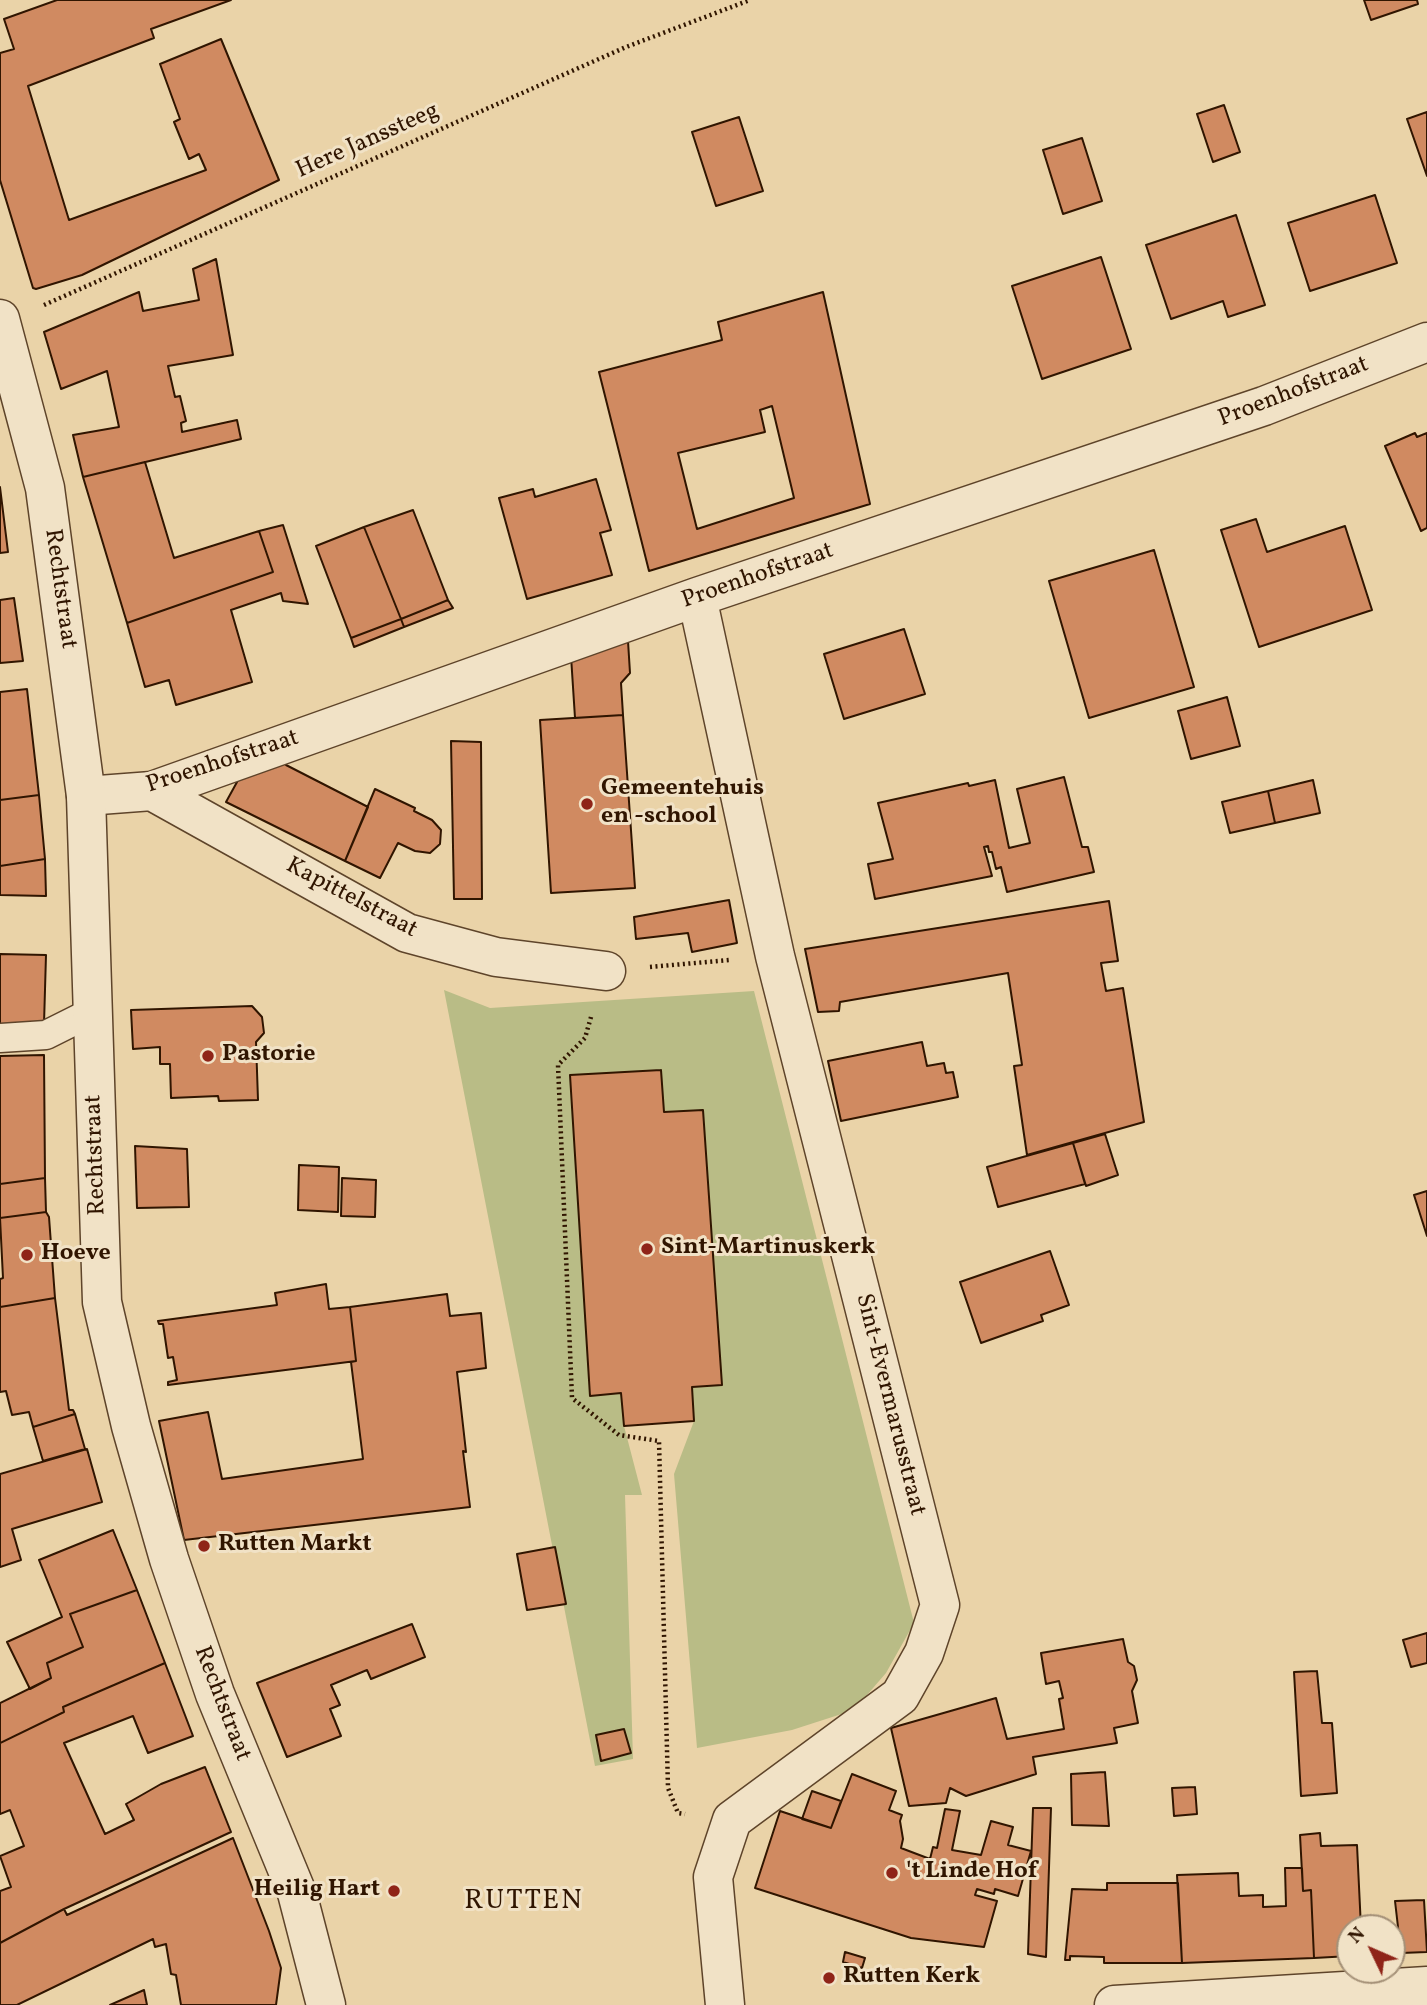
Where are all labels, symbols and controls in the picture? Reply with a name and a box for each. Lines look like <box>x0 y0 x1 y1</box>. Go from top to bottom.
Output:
street label: Here Janssteeg <box>292 98 444 186</box>
street label: Proenhofstraat <box>1215 351 1373 435</box>
street label: Rechtstraat <box>36 527 82 651</box>
street label: Proenhofstraat <box>678 538 838 616</box>
street label: Proenhofstraat <box>143 725 303 801</box>
place label: Gemeentehuis en -school <box>601 776 764 832</box>
marker: Gemeentehuis en -school <box>579 796 595 812</box>
street label: Kapittelstraat <box>280 852 422 946</box>
place label: Pastorie <box>222 1042 316 1070</box>
marker: Pastorie <box>200 1048 216 1064</box>
street label: Rechtstraat <box>80 1094 114 1216</box>
place label: Sint-Martinuskerk <box>661 1235 875 1263</box>
place label: Hoeve <box>41 1241 111 1269</box>
marker: Sint-Martinuskerk <box>639 1241 655 1257</box>
marker: Hoeve <box>19 1247 35 1263</box>
street label: Sint-Evermarusstraat <box>847 1291 931 1519</box>
place label: Rutten Markt <box>218 1532 371 1560</box>
marker: Rutten Markt <box>196 1538 212 1554</box>
street label: Rechtstraat <box>186 1642 256 1766</box>
place label: 't Linde Hof <box>906 1859 1037 1887</box>
marker: 't Linde Hof <box>884 1865 900 1881</box>
place label: Heilig Hart <box>254 1877 380 1905</box>
marker: Heilig Hart <box>386 1883 402 1899</box>
district label: RUTTEN <box>465 1886 583 1920</box>
north arrow <box>1336 1914 1406 1984</box>
text: N <box>1343 1922 1371 1950</box>
place label: Rutten Kerk <box>843 1964 980 1992</box>
marker: Rutten Kerk <box>821 1970 837 1986</box>

